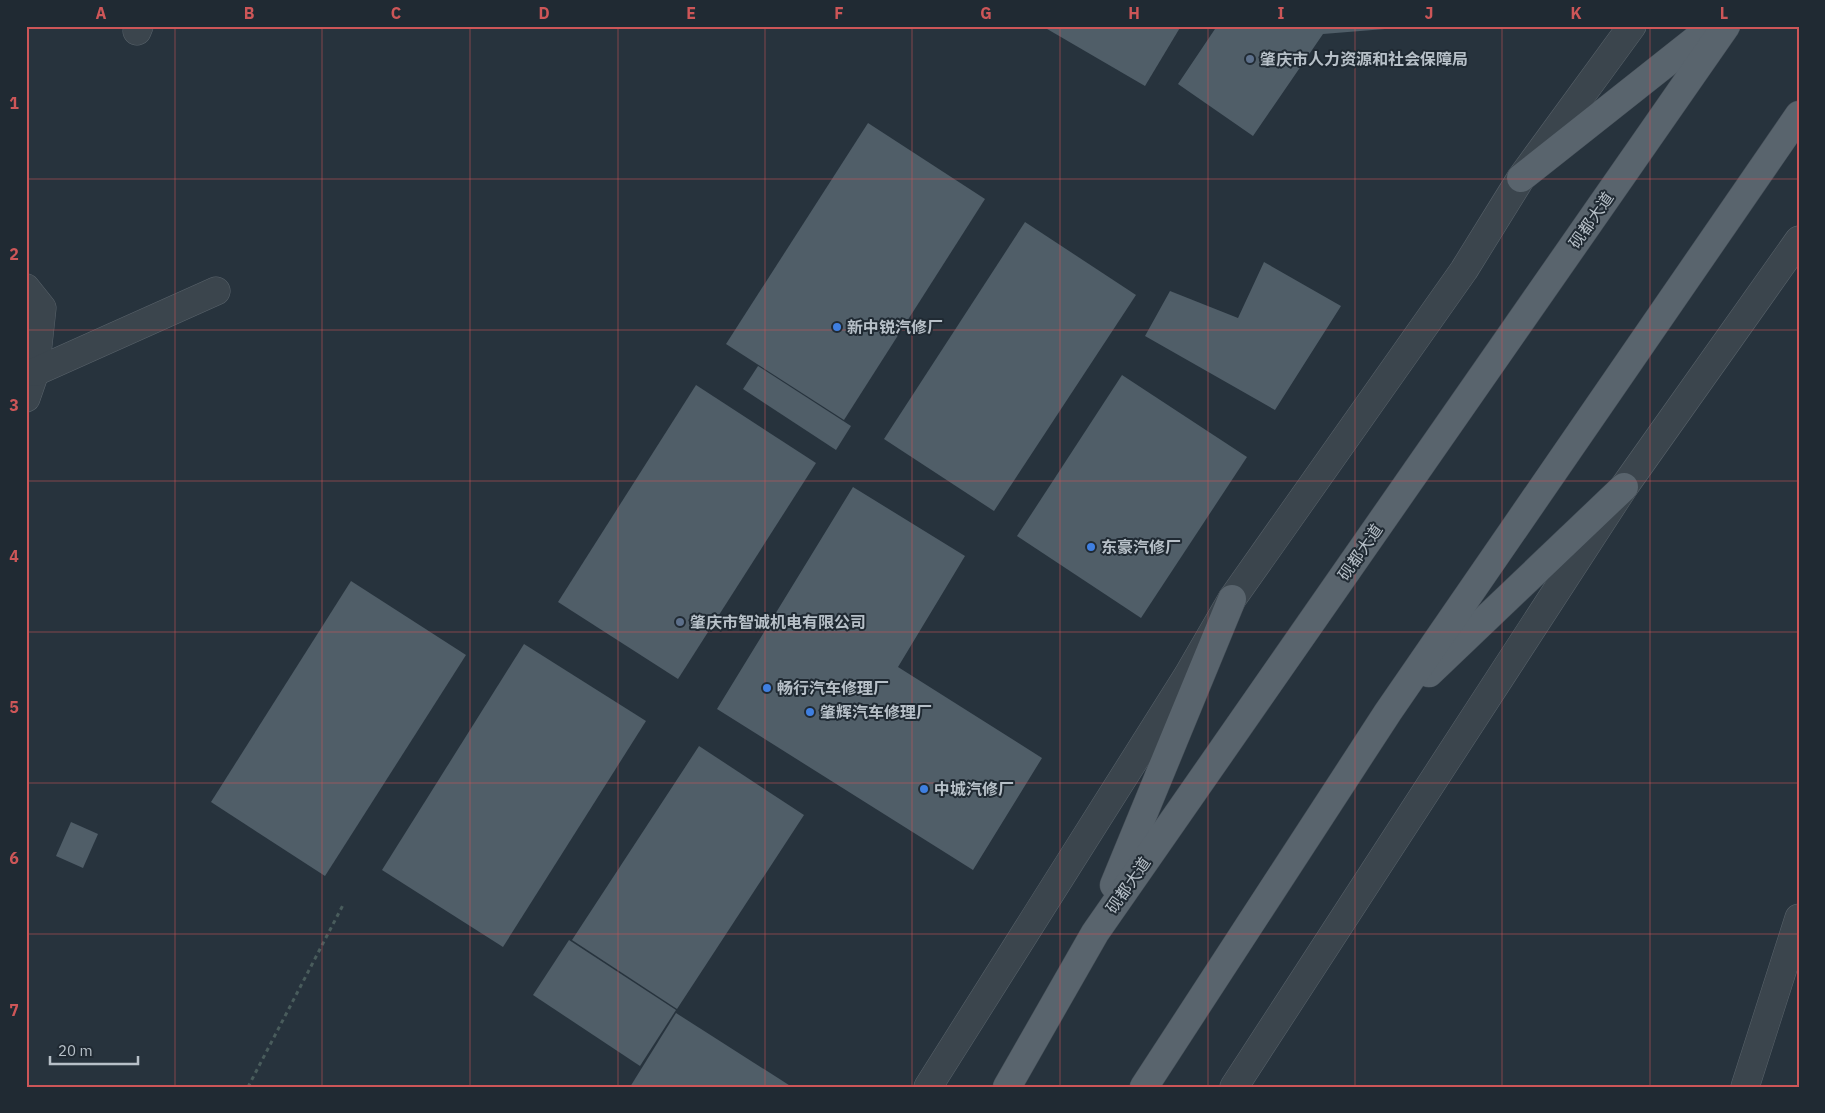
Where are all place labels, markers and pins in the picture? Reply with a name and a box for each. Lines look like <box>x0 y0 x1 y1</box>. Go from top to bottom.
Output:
place label: 肇庆市人力资源和社会保障局 <box>1260 49 1468 69</box>
marker: 肇庆市人力资源和社会保障局 <box>1244 53 1256 65</box>
place label: 新中锐汽修厂 <box>847 317 943 337</box>
marker: 新中锐汽修厂 <box>831 321 843 333</box>
place label: 东豪汽修厂 <box>1101 537 1181 557</box>
marker: 东豪汽修厂 <box>1085 541 1097 553</box>
place label: 肇庆市智诚机电有限公司 <box>690 612 866 632</box>
marker: 肇庆市智诚机电有限公司 <box>674 616 686 628</box>
place label: 畅行汽车修理厂 <box>777 678 889 698</box>
marker: 畅行汽车修理厂 <box>761 682 773 694</box>
place label: 肇辉汽车修理厂 <box>820 702 932 722</box>
marker: 肇辉汽车修理厂 <box>804 706 816 718</box>
place label: 中城汽修厂 <box>934 779 1014 799</box>
marker: 中城汽修厂 <box>918 783 930 795</box>

